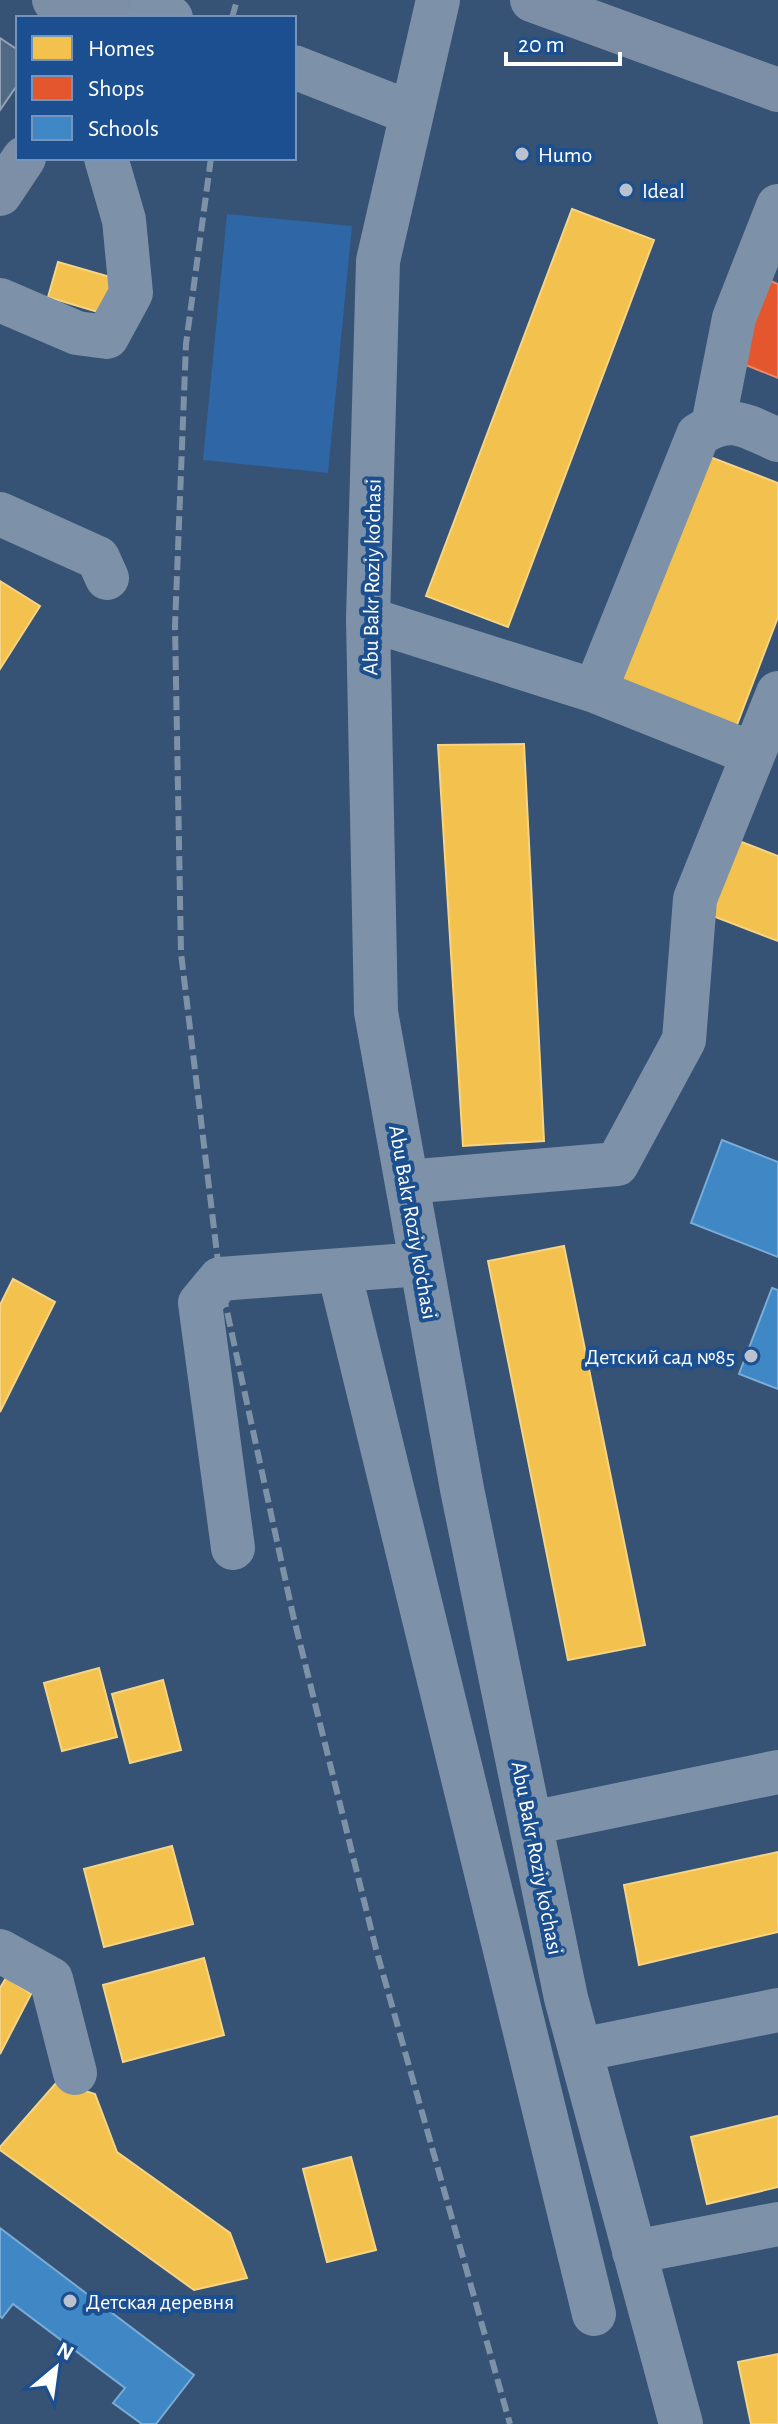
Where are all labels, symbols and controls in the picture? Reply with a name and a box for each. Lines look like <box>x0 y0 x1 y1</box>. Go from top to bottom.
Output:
legend <box>16 16 296 160</box>
scale bar <box>506 16 620 66</box>
text: 20 m <box>518 33 565 57</box>
text: Homes <box>88 37 155 61</box>
text: Shops <box>88 77 144 101</box>
text: Schools <box>88 117 159 141</box>
place label: Humo <box>538 144 592 166</box>
marker: Humo <box>513 145 531 163</box>
place label: Ideal <box>642 180 685 202</box>
marker: Ideal <box>617 181 635 199</box>
street label: Abu Bakr Roziy ko'chasi <box>359 479 385 675</box>
street label: Abu Bakr Roziy ko'chasi <box>385 1123 441 1321</box>
place label: Детский сад №85 <box>585 1346 735 1368</box>
marker: Детский сад №85 <box>742 1347 760 1365</box>
street label: Abu Bakr Roziy ko'chasi <box>507 1760 567 1957</box>
place label: Детская деревня <box>86 2291 234 2313</box>
marker: Детская деревня <box>61 2292 79 2310</box>
north arrow <box>16 2328 96 2408</box>
text: N <box>53 2338 77 2365</box>

